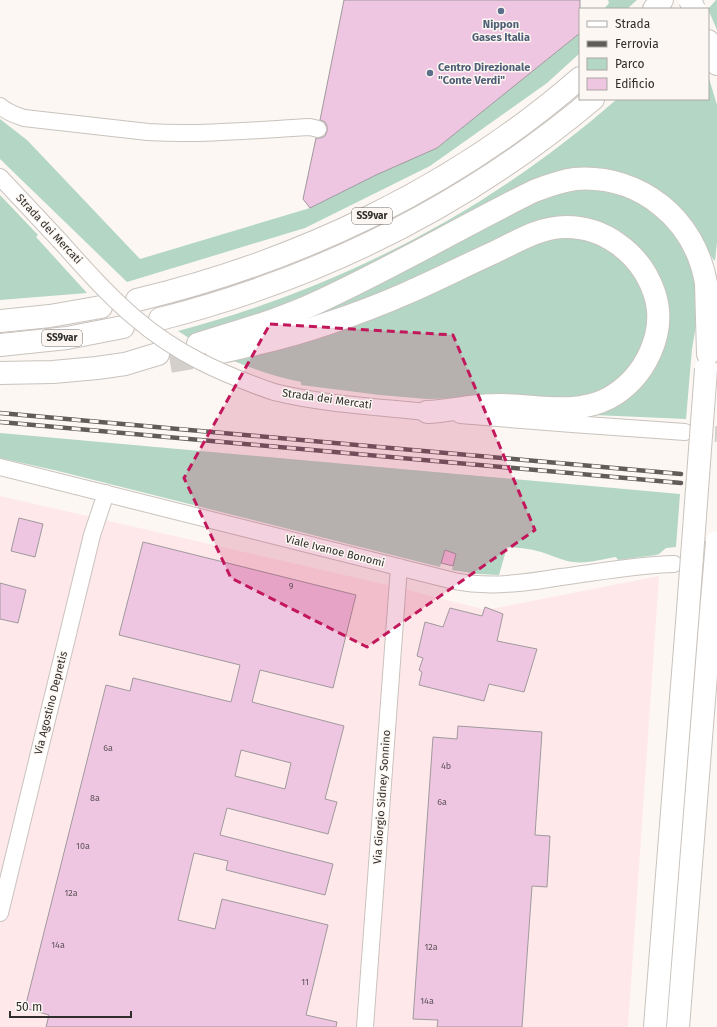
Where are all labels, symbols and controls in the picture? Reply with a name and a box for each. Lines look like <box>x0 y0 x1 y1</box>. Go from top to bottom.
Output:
marker: Nippon Gases Italia <box>496 6 506 16</box>
legend <box>579 8 709 100</box>
text: Strada <box>615 17 650 31</box>
place label: Nippon Gases Italia <box>472 18 530 44</box>
text: Ferrovia <box>615 37 659 51</box>
text: Parco <box>615 57 645 71</box>
place label: Centro Direzionale "Conte Verdi" <box>438 61 530 87</box>
marker: Centro Direzionale "Conte Verdi" <box>425 68 435 78</box>
text: Edificio <box>615 77 655 91</box>
street label: Strada dei Mercati <box>13 191 85 267</box>
road number: SS9var <box>352 208 392 224</box>
road number: SS9var <box>42 330 82 346</box>
street label: Strada dei Mercati <box>281 386 373 412</box>
street label: Viale Ivanoe Bonomi <box>284 532 386 570</box>
house number: 9 <box>289 581 294 591</box>
street label: Via Agostino Depretis <box>32 650 70 756</box>
street label: Via Giorgio Sidney Sonnino <box>371 729 393 865</box>
house number: 6a <box>103 743 113 753</box>
house number: 4b <box>441 761 451 771</box>
house number: 8a <box>90 793 100 803</box>
house number: 6a <box>437 797 447 807</box>
house number: 10a <box>76 841 90 851</box>
house number: 12a <box>64 888 78 898</box>
house number: 14a <box>51 940 65 950</box>
house number: 12a <box>424 942 438 952</box>
house number: 11 <box>301 977 309 987</box>
scale bar <box>10 993 131 1019</box>
house number: 14a <box>420 996 434 1006</box>
text: 50 m <box>16 1000 42 1014</box>

